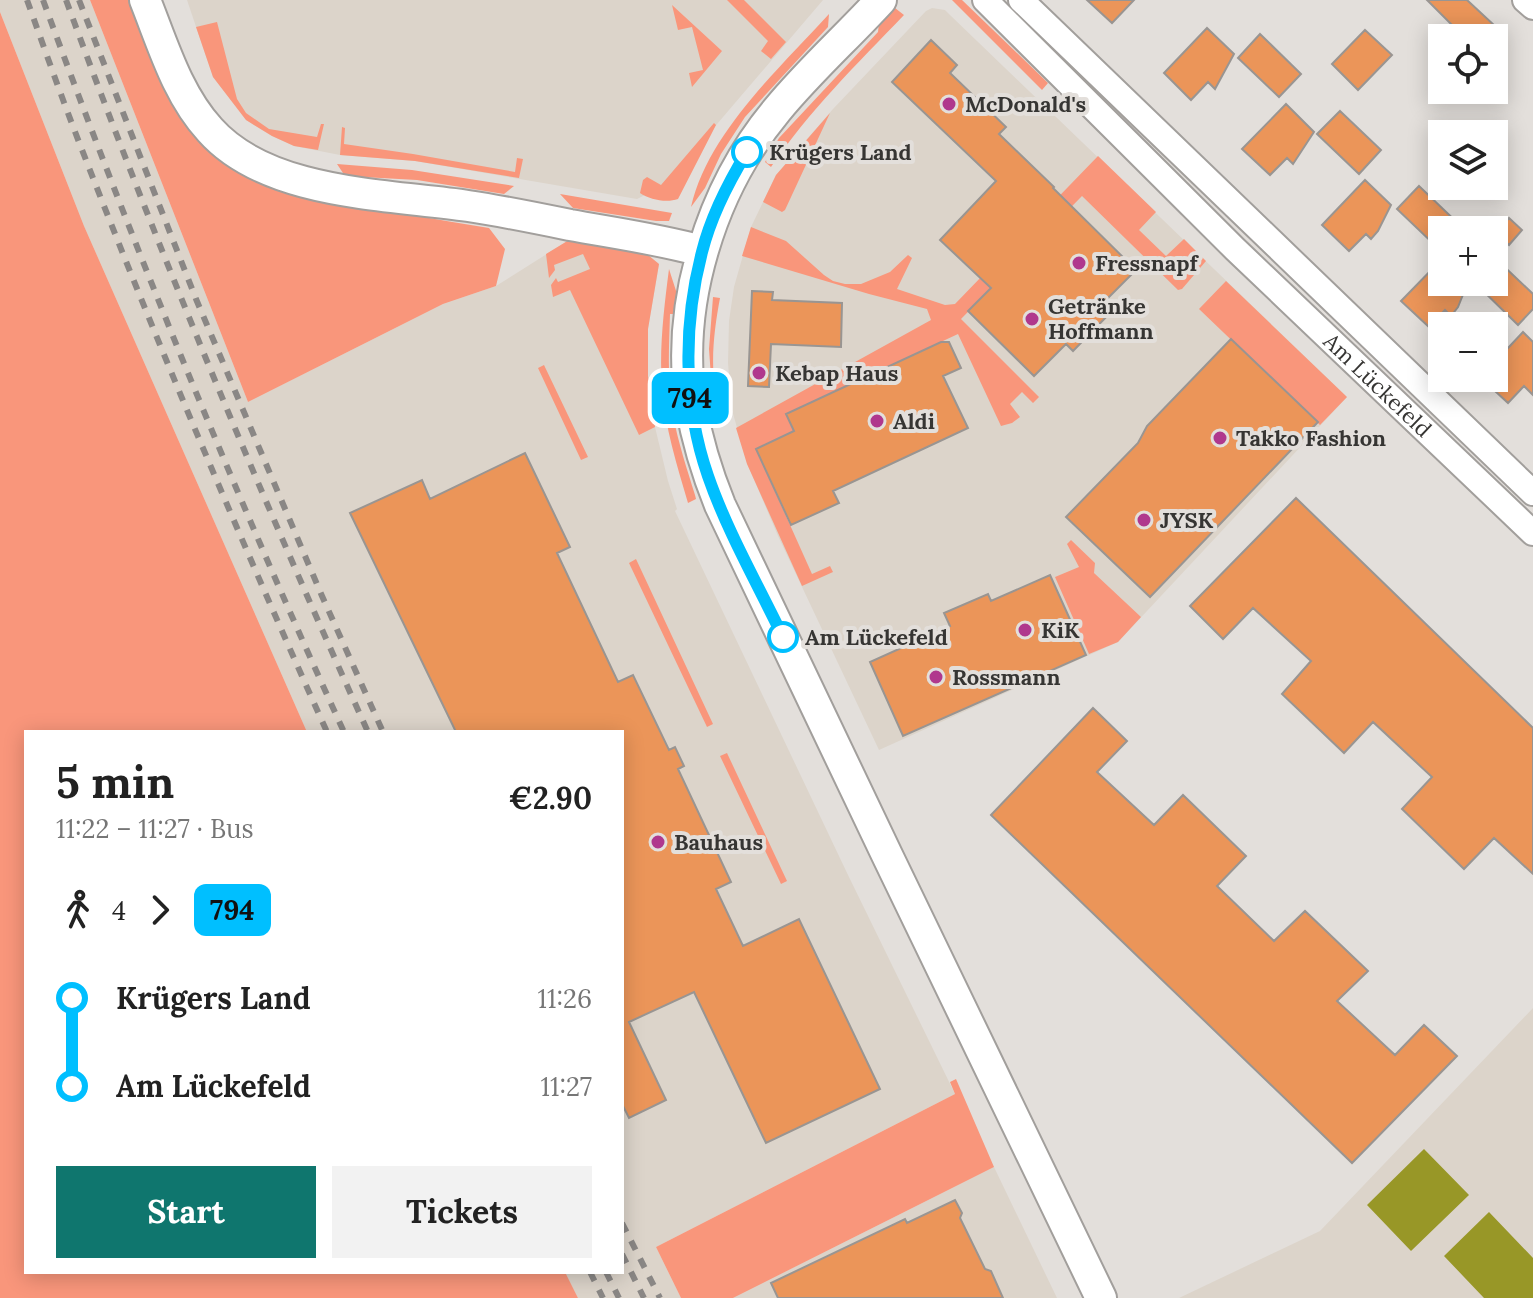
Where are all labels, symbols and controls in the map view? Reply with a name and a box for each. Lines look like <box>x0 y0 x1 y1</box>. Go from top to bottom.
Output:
map controls <box>1428 24 1508 392</box>
button: locate <box>1428 24 1508 104</box>
place label: McDonald's <box>965 90 1086 118</box>
marker: McDonald's <box>940 95 958 113</box>
button: layers <box>1428 120 1508 200</box>
marker: Krügers Land <box>732 137 762 167</box>
place label: Krügers Land <box>769 138 912 166</box>
button: + <box>1428 216 1508 296</box>
place label: Fressnapf <box>1095 249 1199 277</box>
marker: Fressnapf <box>1070 254 1088 272</box>
place label: Getränke Hoffmann <box>1048 292 1154 345</box>
marker: Getränke Hoffmann <box>1023 310 1041 328</box>
button: − <box>1428 312 1508 392</box>
street label: Am Lückefeld <box>1317 326 1438 443</box>
place label: Kebap Haus <box>775 359 898 387</box>
marker: Kebap Haus <box>750 364 768 382</box>
line badge: 794 <box>644 372 736 424</box>
text: 794 <box>668 380 712 416</box>
place label: Aldi <box>893 407 935 435</box>
marker: Aldi <box>868 412 886 430</box>
place label: Takko Fashion <box>1236 424 1386 452</box>
marker: Takko Fashion <box>1211 429 1229 447</box>
place label: JYSK <box>1160 506 1214 534</box>
marker: JYSK <box>1135 511 1153 529</box>
place label: KiK <box>1041 616 1080 644</box>
marker: KiK <box>1016 621 1034 639</box>
marker: Am Lückefeld <box>768 622 798 652</box>
place label: Am Lückefeld <box>805 623 948 651</box>
place label: Rossmann <box>952 663 1060 691</box>
marker: Rossmann <box>927 668 945 686</box>
text: 5 min <box>56 754 174 810</box>
text: €2.90 <box>508 779 592 817</box>
text: 11:22 – 11:27 · Bus <box>56 812 253 845</box>
place label: Bauhaus <box>674 828 763 856</box>
marker: Bauhaus <box>649 833 667 851</box>
icon: walk <box>56 888 100 932</box>
icon: forward <box>138 888 182 932</box>
text: 794 <box>210 892 255 928</box>
text: 4 <box>112 894 126 927</box>
text: Krügers Land <box>116 979 311 1017</box>
text: 11:26 <box>538 982 592 1015</box>
text: Am Lückefeld <box>116 1067 311 1105</box>
text: 11:27 <box>541 1070 592 1103</box>
button: Start <box>56 1166 316 1258</box>
button: Tickets <box>332 1166 592 1258</box>

